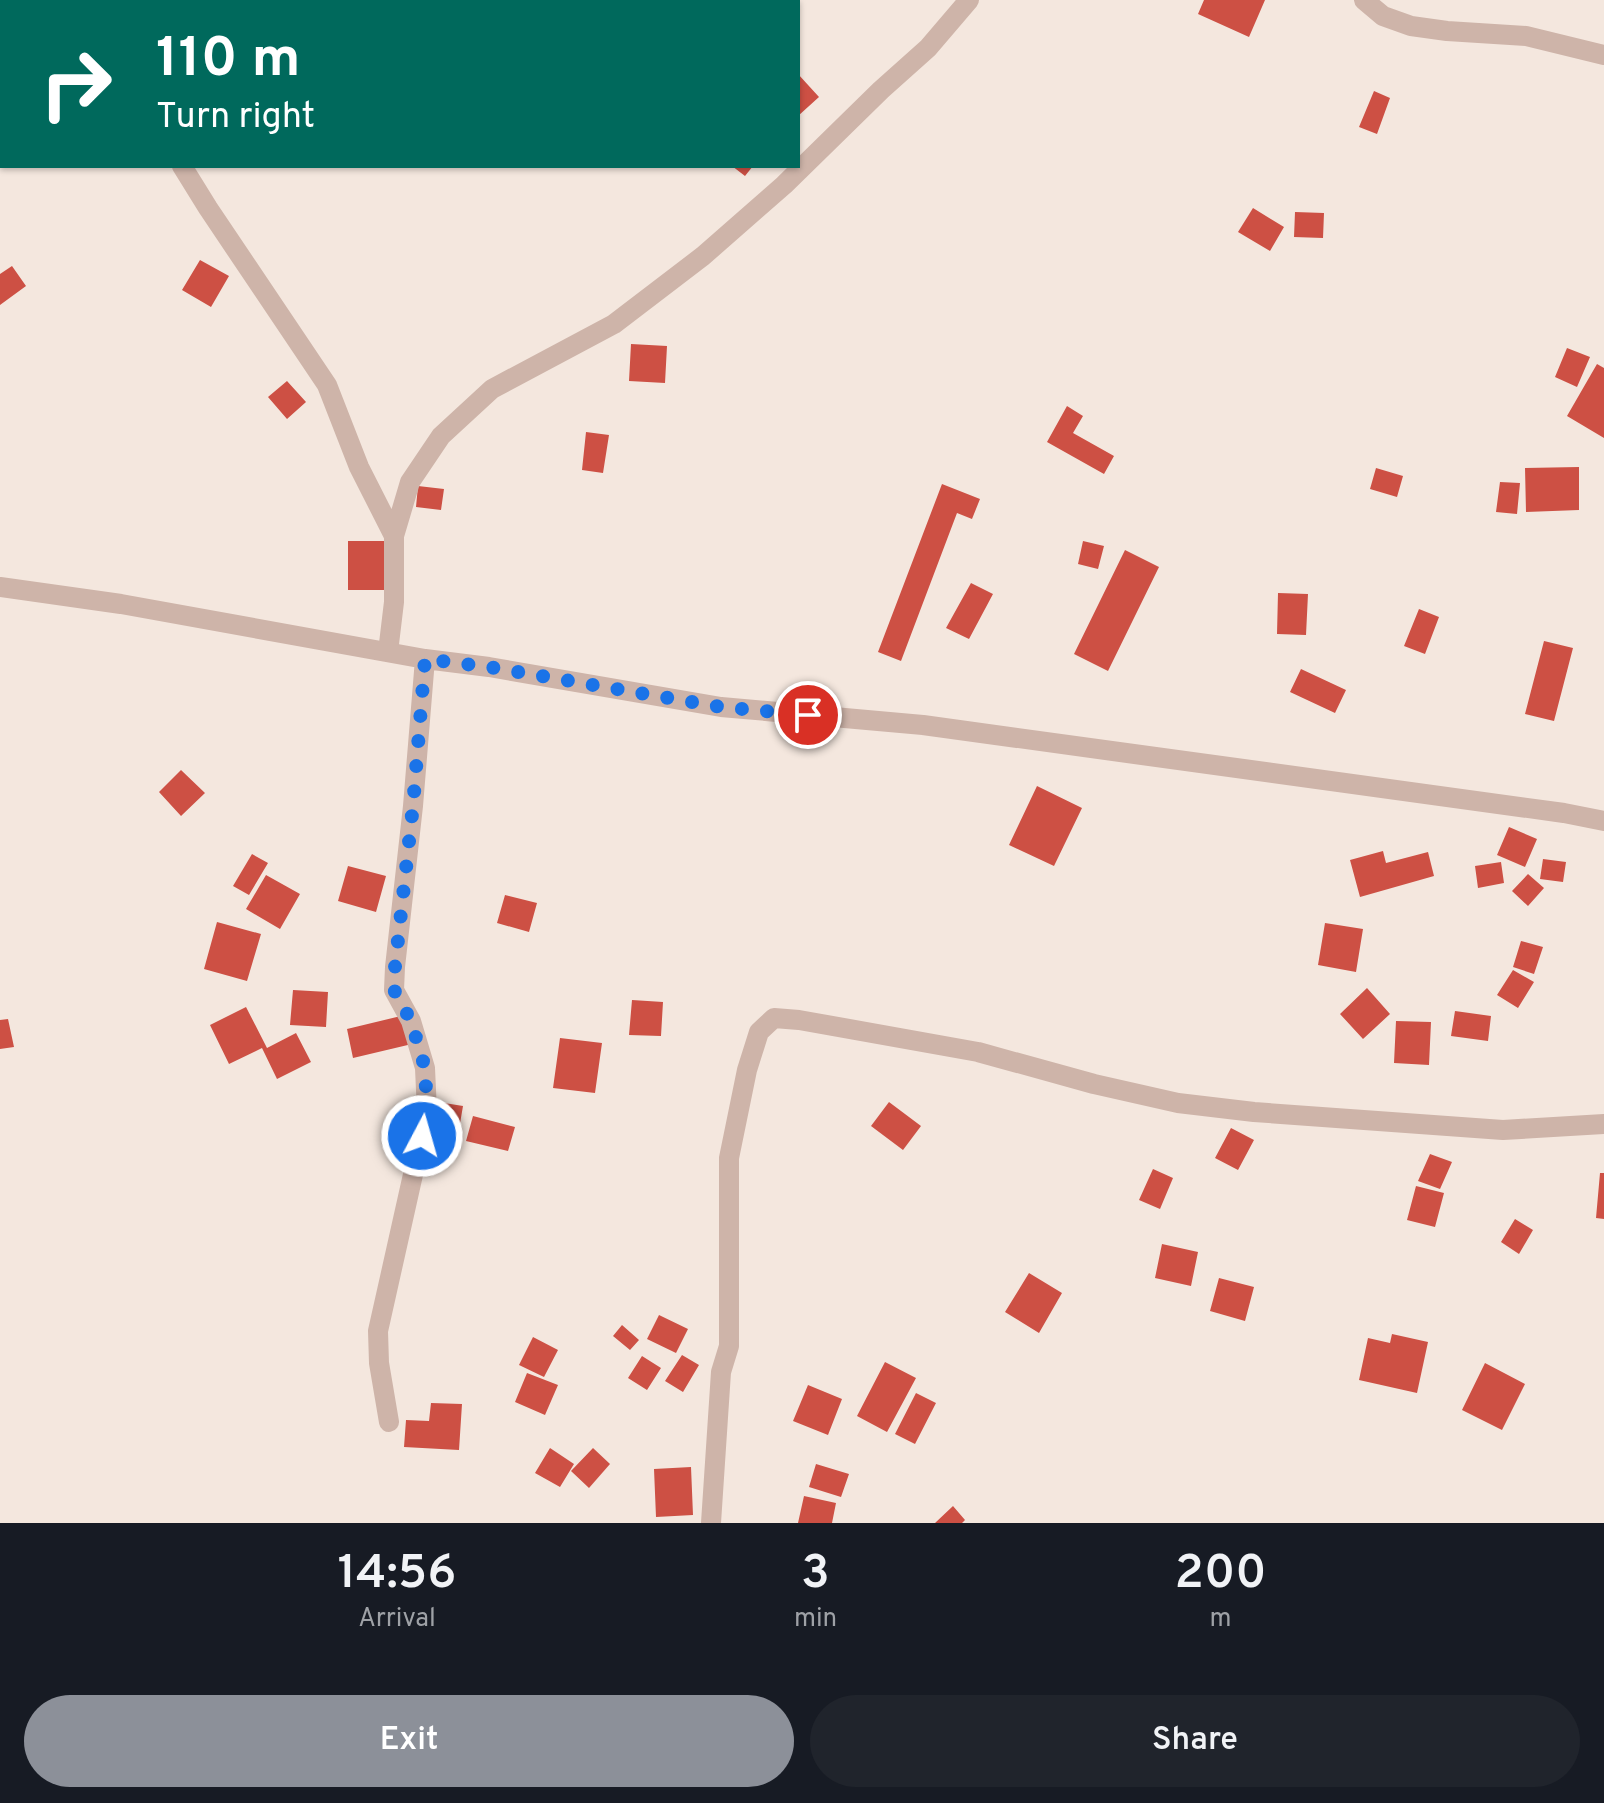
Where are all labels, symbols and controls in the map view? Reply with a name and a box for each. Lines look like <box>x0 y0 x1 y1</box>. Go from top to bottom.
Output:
text: 110 m <box>156 26 301 96</box>
icon: right <box>24 32 128 136</box>
text: Turn right <box>156 95 315 141</box>
pin <box>774 681 842 749</box>
icon: arrive <box>786 693 830 737</box>
position arrow <box>380 1094 464 1178</box>
text: 14:56 <box>337 1545 456 1605</box>
text: 3 <box>801 1545 830 1605</box>
text: 200 <box>1175 1545 1267 1605</box>
text: Arrival <box>358 1603 436 1636</box>
text: min <box>794 1603 837 1636</box>
text: m <box>1210 1603 1232 1636</box>
button: Exit <box>24 1695 794 1787</box>
button: Share <box>810 1695 1580 1787</box>

